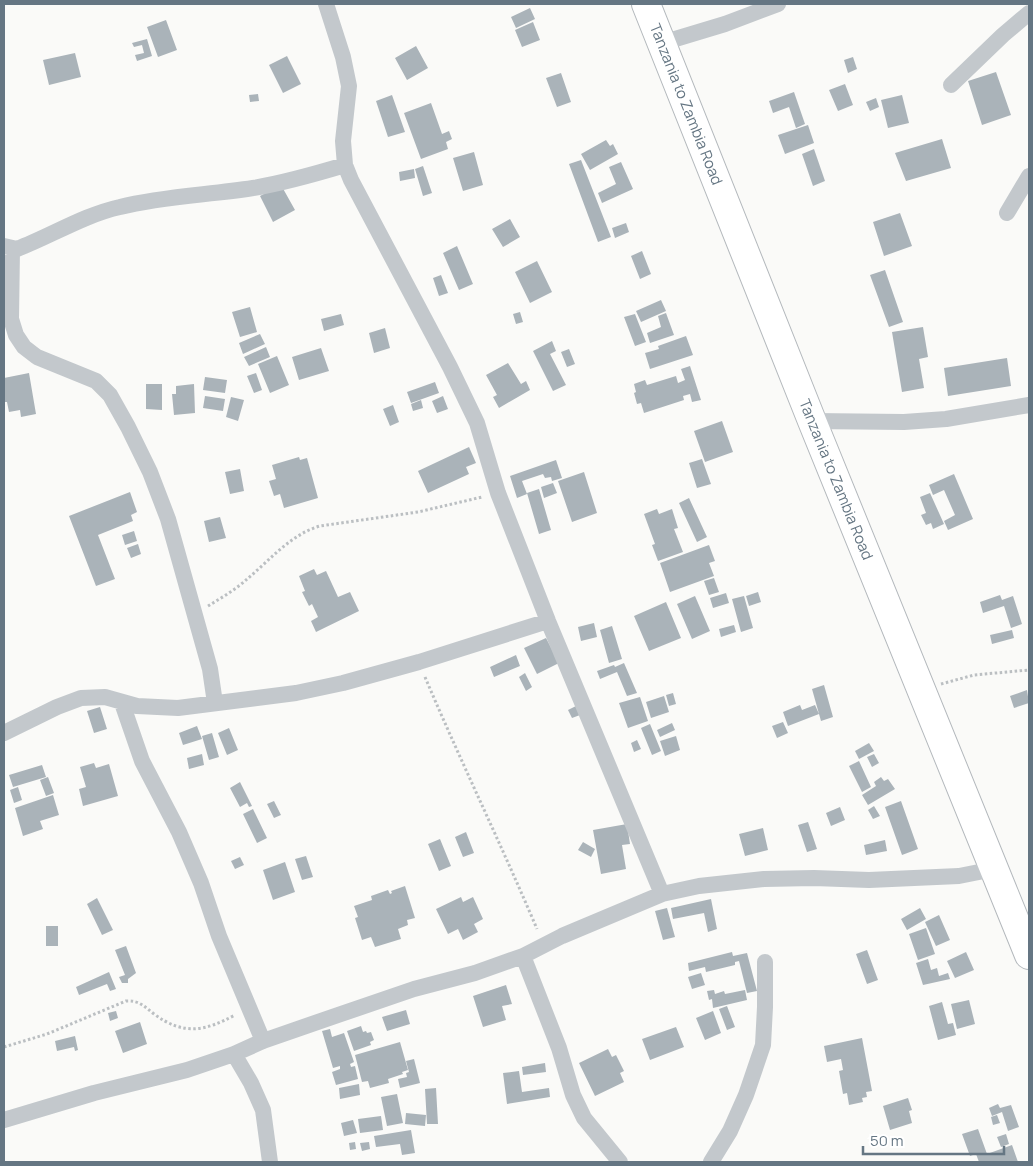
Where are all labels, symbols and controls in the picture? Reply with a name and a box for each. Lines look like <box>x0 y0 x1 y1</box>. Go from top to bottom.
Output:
street label: Tanzania to Zambia Road <box>645 20 728 188</box>
street label: Tanzania to Zambia Road <box>794 396 878 563</box>
scale bar <box>863 1124 1004 1156</box>
text: 50 m <box>870 1130 904 1151</box>

